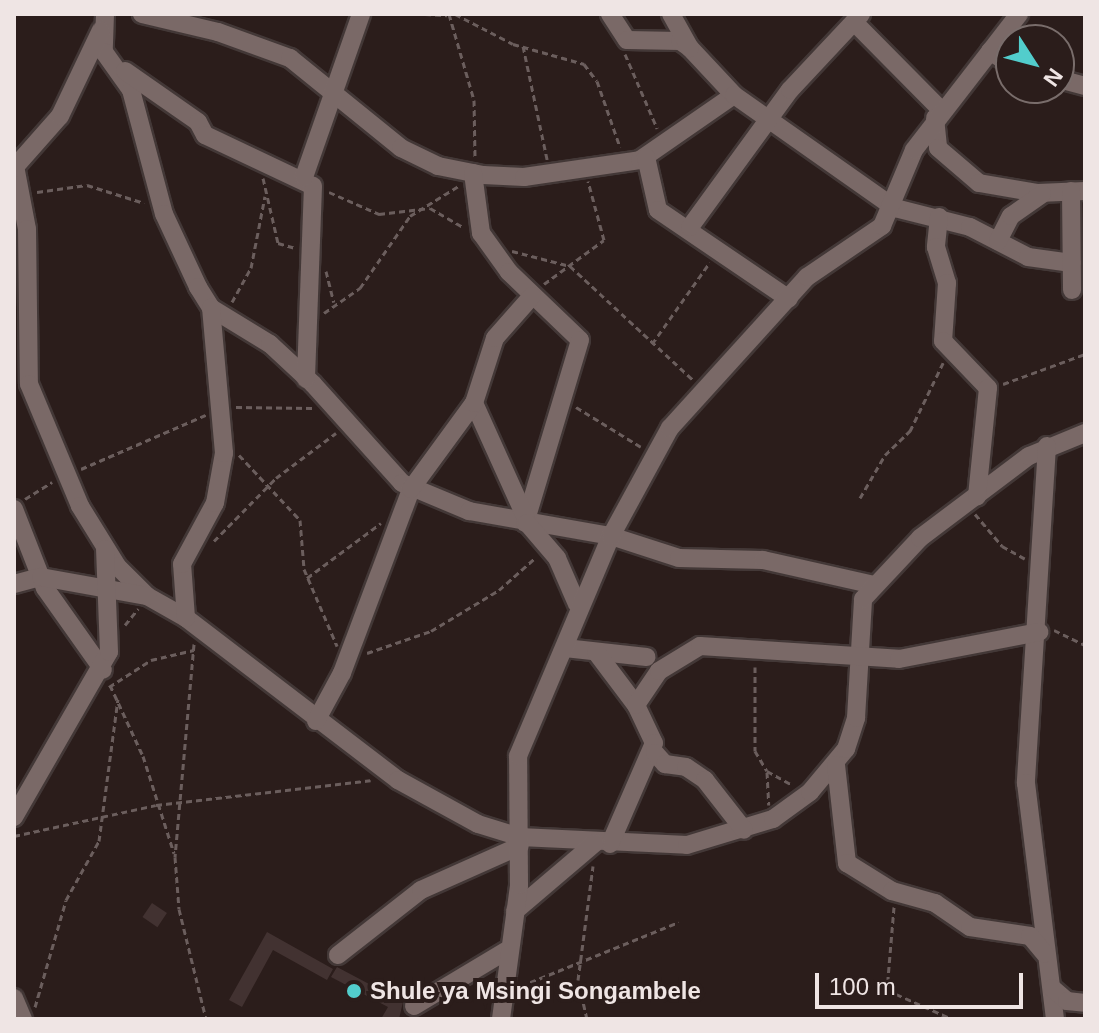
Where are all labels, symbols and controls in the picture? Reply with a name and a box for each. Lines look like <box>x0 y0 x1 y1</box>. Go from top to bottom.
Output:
north arrow <box>995 24 1075 104</box>
text: N <box>1038 63 1068 91</box>
scale bar <box>819 957 1027 1007</box>
text: 100 m <box>829 973 896 1000</box>
place label: Shule ya Msingi Songambele <box>370 977 701 1005</box>
marker: Shule ya Msingi Songambele <box>345 982 363 1000</box>

